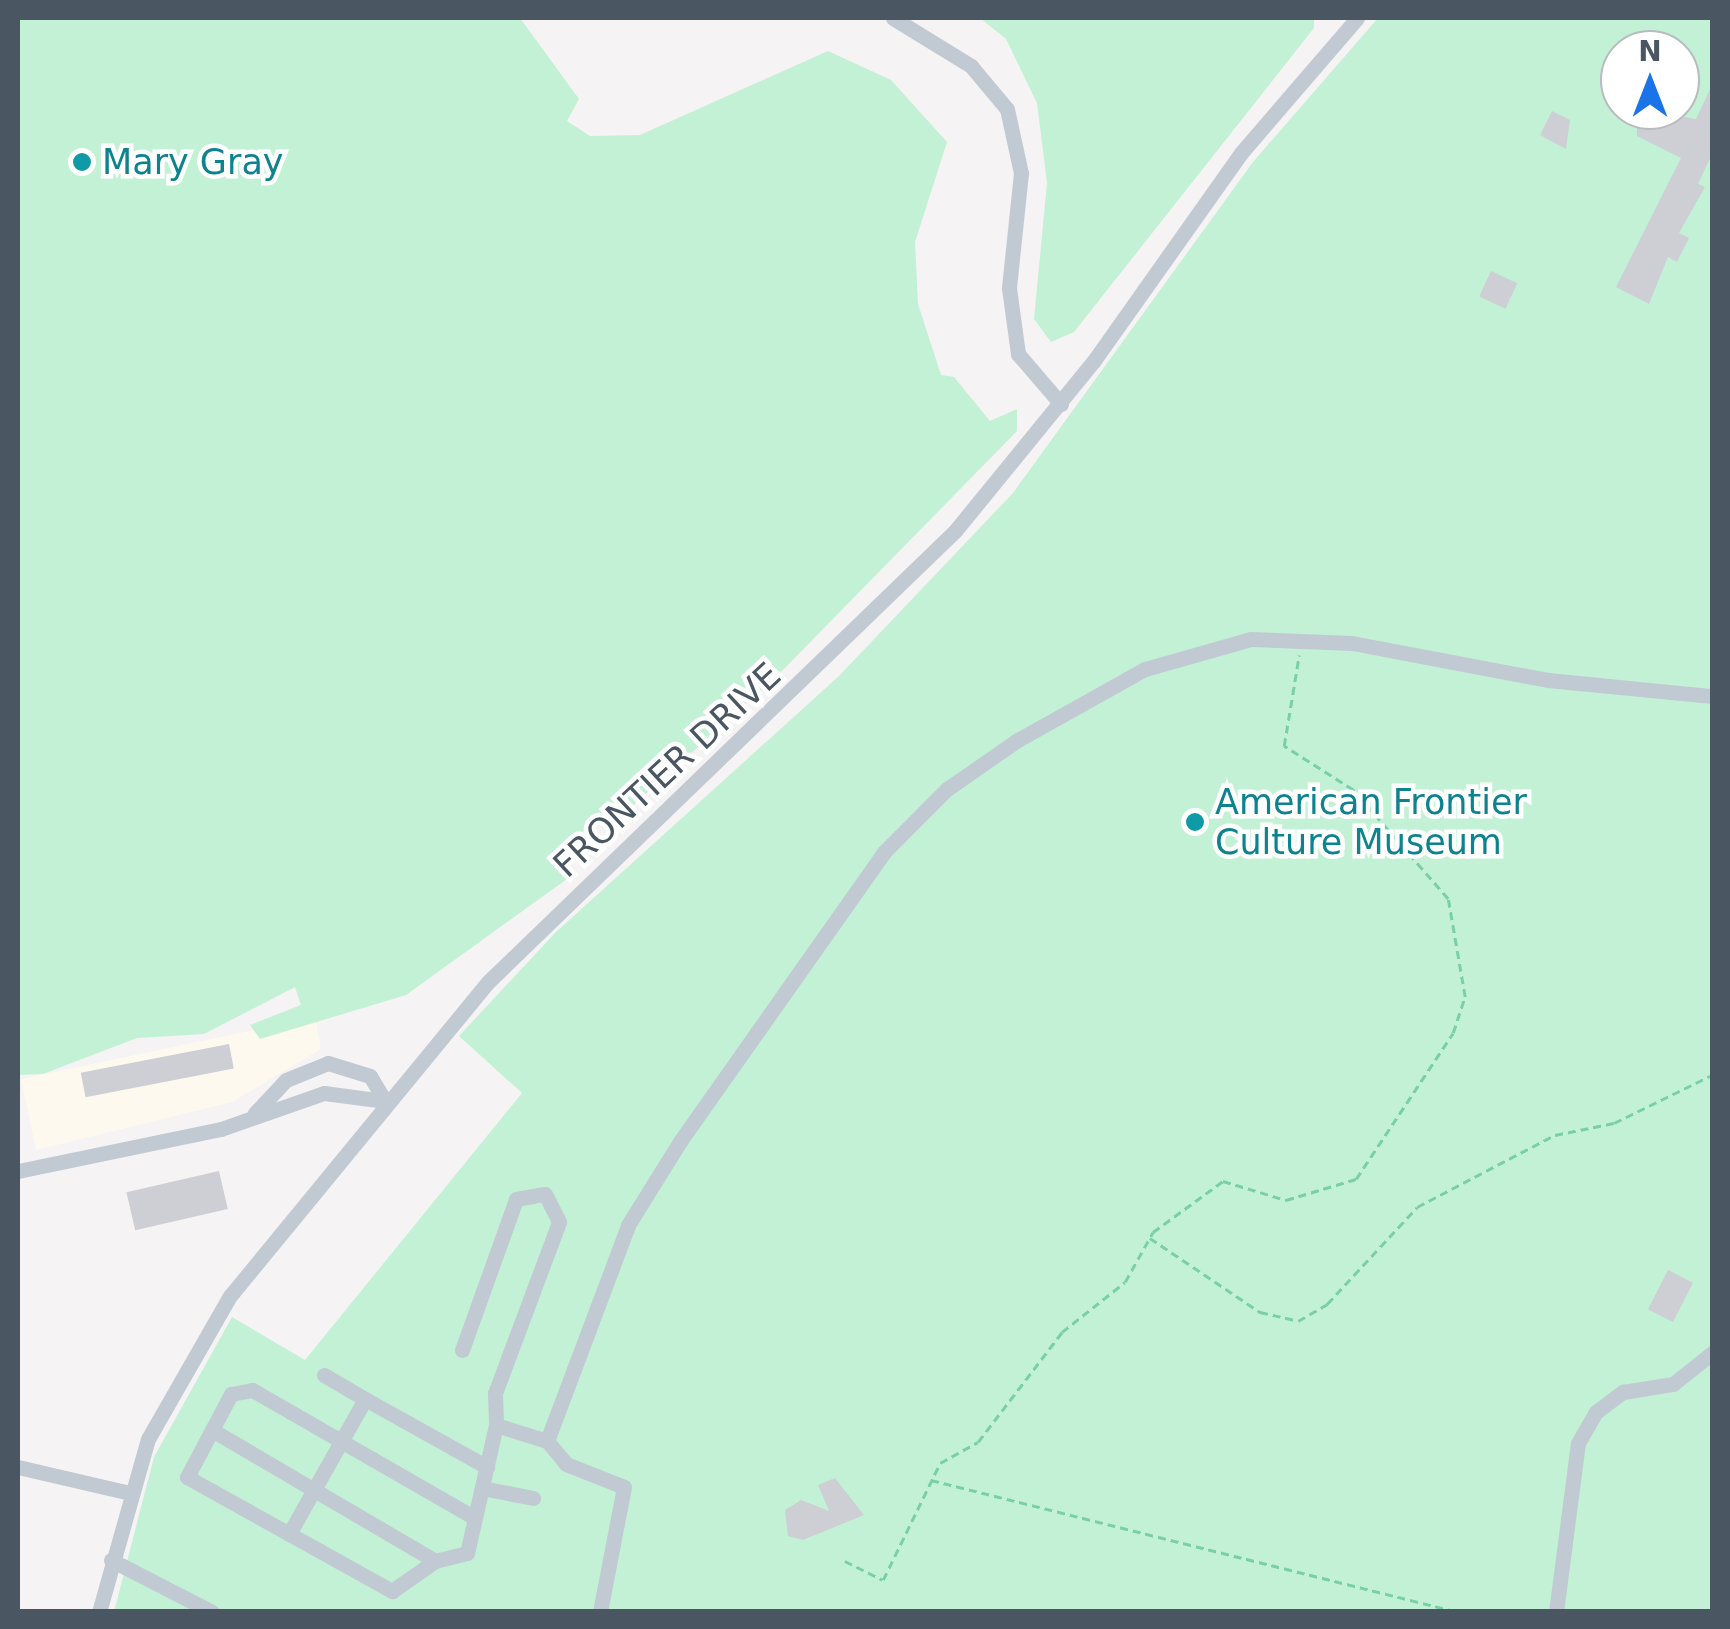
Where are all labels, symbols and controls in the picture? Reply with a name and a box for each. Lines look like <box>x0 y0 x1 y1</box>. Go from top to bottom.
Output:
north arrow <box>1600 30 1700 130</box>
text: N <box>1638 35 1662 68</box>
place label: Mary Gray <box>102 141 284 183</box>
marker: Mary Gray <box>71 151 93 173</box>
street label: FRONTIER DRIVE <box>545 654 789 886</box>
place label: American Frontier Culture Museum <box>1215 781 1527 863</box>
marker: American Frontier Culture Museum <box>1184 811 1206 833</box>

